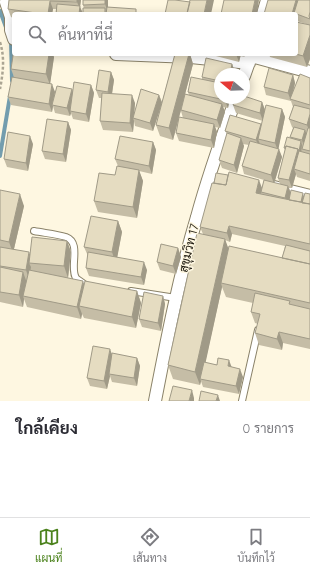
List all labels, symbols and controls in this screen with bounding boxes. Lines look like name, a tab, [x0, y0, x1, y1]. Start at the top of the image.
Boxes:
search box	[12, 12, 298, 56]
icon: search	[26, 23, 48, 45]
text: ค้นหาที่นี่	[58, 25, 113, 44]
north arrow	[214, 68, 250, 104]
street label: สุขุมวิท 17	[175, 222, 204, 274]
text: ใกล้เคียง	[16, 417, 78, 438]
text: 0 รายการ	[243, 420, 294, 436]
tab: แผนที่	[35, 526, 63, 565]
tab: เส้นทาง	[133, 526, 167, 565]
tab: บันทึกไว้	[237, 526, 275, 565]

